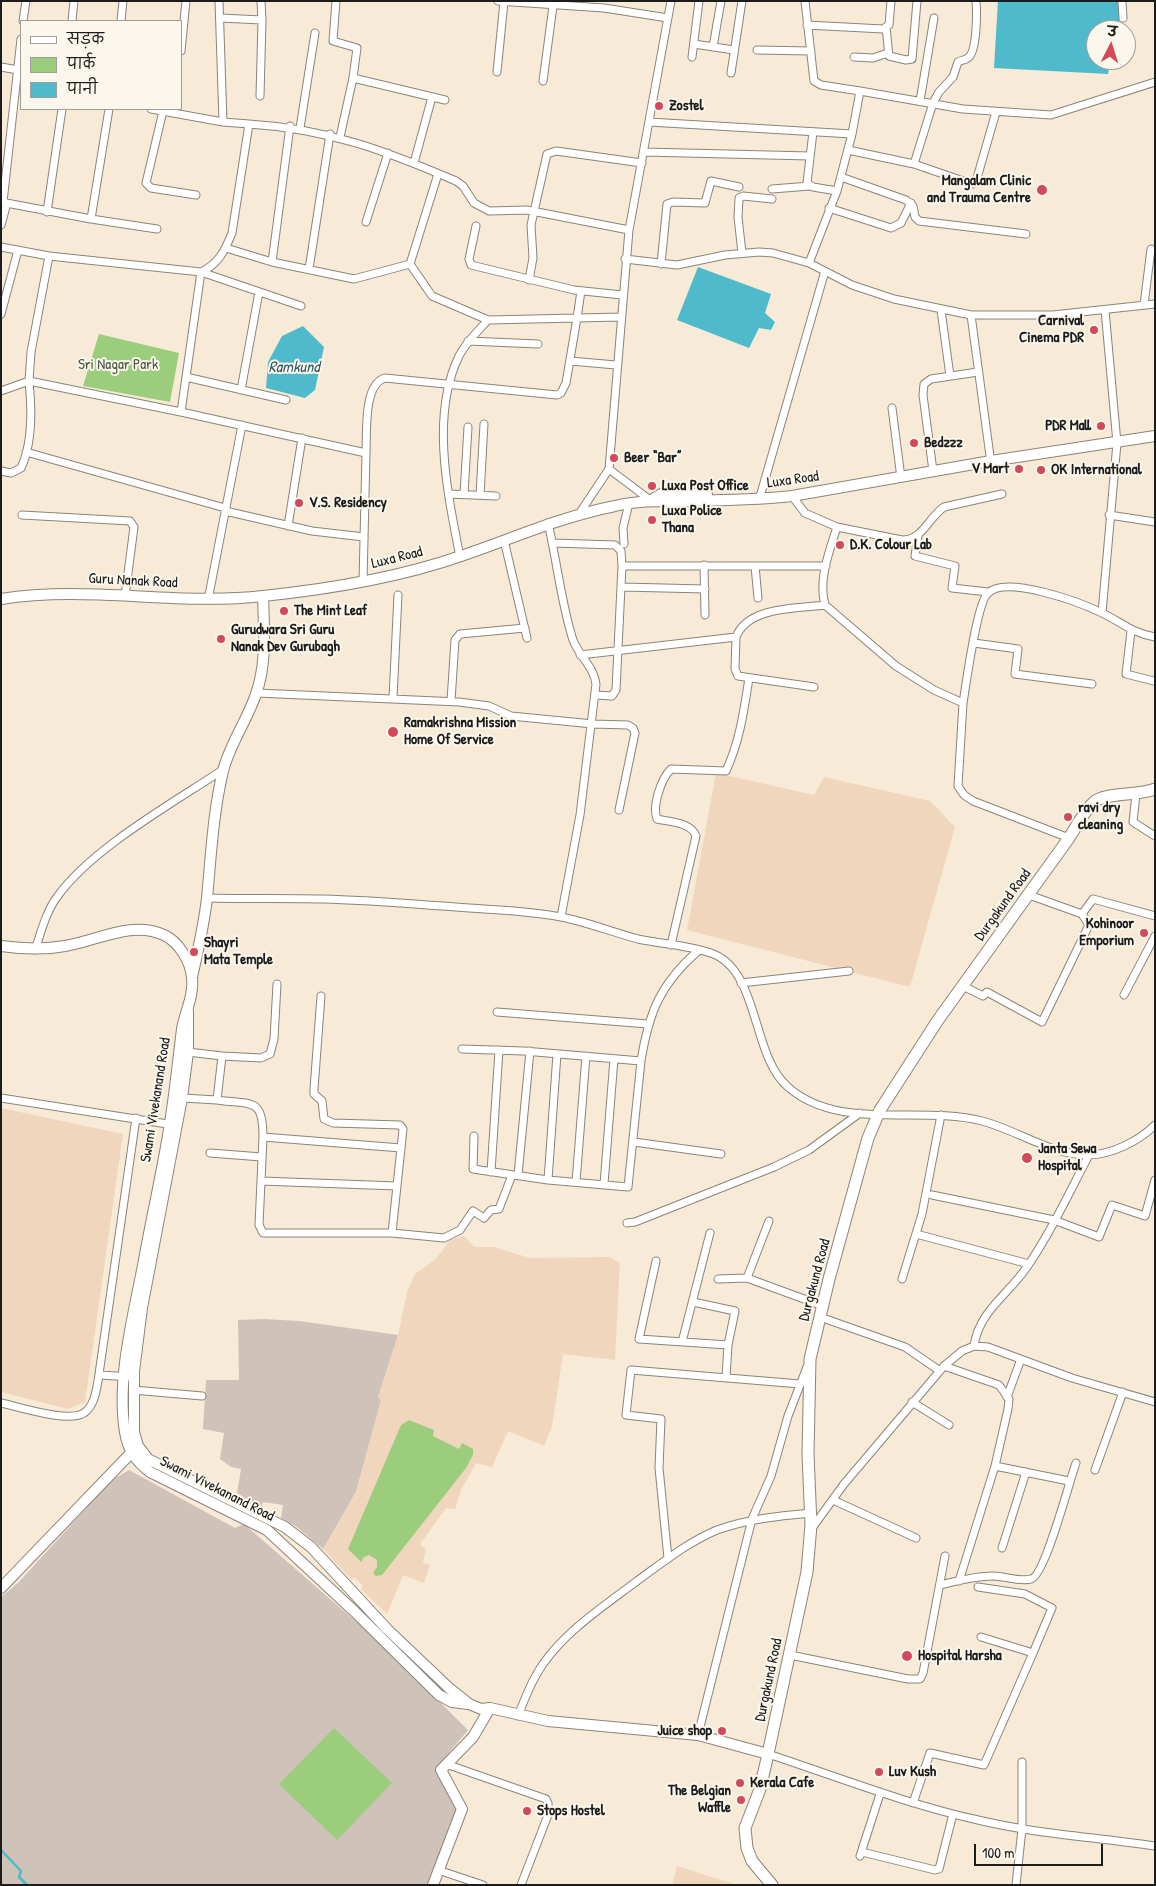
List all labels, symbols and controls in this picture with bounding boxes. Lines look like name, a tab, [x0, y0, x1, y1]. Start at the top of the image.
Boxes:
legend	[20, 20, 182, 110]
north arrow	[1086, 20, 1136, 70]
text: उ	[1107, 21, 1118, 40]
text: सड़क	[67, 28, 104, 49]
text: पार्क	[67, 53, 95, 74]
text: पानी	[67, 78, 98, 99]
place label: Zostel	[669, 97, 704, 115]
marker: Zostel	[653, 100, 665, 112]
place label: Mangalam Clinic and Trauma Centre	[927, 172, 1031, 207]
marker: Mangalam Clinic and Trauma Centre	[1035, 183, 1049, 197]
place label: Carnival Cinema PDR	[1019, 312, 1084, 347]
marker: Carnival Cinema PDR	[1088, 324, 1100, 336]
park label: Sri Nagar Park	[78, 356, 158, 374]
water label: Ramkund	[269, 358, 319, 378]
place label: PDR Mall	[1045, 417, 1091, 435]
marker: PDR Mall	[1095, 420, 1107, 432]
place label: Bedzzz	[924, 434, 963, 452]
marker: Bedzzz	[908, 437, 920, 449]
place label: Beer “Bar”	[624, 449, 681, 467]
marker: Beer “Bar”	[608, 452, 620, 464]
place label: V Mart	[971, 460, 1009, 478]
place label: OK International	[1051, 461, 1142, 479]
marker: V Mart	[1013, 463, 1025, 475]
marker: OK International	[1035, 464, 1047, 476]
street label: Luxa Road	[766, 467, 820, 493]
place label: Luxa Post Office	[662, 477, 749, 495]
marker: Luxa Post Office	[646, 480, 658, 492]
place label: V.S. Residency	[309, 494, 387, 512]
marker: V.S. Residency	[293, 497, 305, 509]
place label: Luxa Police Thana	[662, 502, 722, 537]
marker: Luxa Police Thana	[646, 514, 658, 526]
place label: D.K. Colour Lab	[850, 536, 932, 554]
marker: D.K. Colour Lab	[834, 539, 846, 551]
street label: Luxa Road	[369, 543, 425, 573]
street label: Guru Nanak Road	[88, 570, 178, 592]
place label: The Mint Leaf	[294, 602, 367, 620]
marker: The Mint Leaf	[278, 605, 290, 617]
place label: Gurudwara Sri Guru Nanak Dev Gurubagh	[231, 621, 340, 656]
marker: Gurudwara Sri Guru Nanak Dev Gurubagh	[215, 633, 227, 645]
place label: Ramakrishna Mission Home Of Service	[404, 714, 516, 749]
marker: Ramakrishna Mission Home Of Service	[386, 725, 400, 739]
place label: ravi dry cleaning	[1078, 799, 1123, 834]
marker: ravi dry cleaning	[1062, 811, 1074, 823]
street label: Durgakund Road	[971, 866, 1035, 944]
place label: Kohinoor Emporium	[1079, 915, 1134, 950]
marker: Kohinoor Emporium	[1138, 927, 1150, 939]
place label: Shayri Mata Temple	[204, 934, 273, 969]
marker: Shayri Mata Temple	[188, 946, 200, 958]
street label: Swami Vivekanand Road	[137, 1036, 175, 1164]
place label: Janta Sewa Hospital	[1038, 1140, 1096, 1175]
marker: Janta Sewa Hospital	[1020, 1151, 1034, 1165]
street label: Durgakund Road	[795, 1237, 835, 1323]
street label: Swami Vivekanand Road	[157, 1452, 277, 1526]
street label: Durgakund Road	[751, 1637, 787, 1723]
place label: Hospital Harsha	[918, 1647, 1002, 1665]
marker: Hospital Harsha	[900, 1649, 914, 1663]
place label: Juice shop	[657, 1722, 712, 1740]
marker: Juice shop	[716, 1725, 728, 1737]
place label: Luv Kush	[889, 1763, 936, 1781]
marker: Luv Kush	[873, 1766, 885, 1778]
place label: Kerala Cafe	[750, 1774, 814, 1792]
marker: Kerala Cafe	[734, 1777, 746, 1789]
place label: The Belgian Waffle	[668, 1782, 731, 1817]
marker: The Belgian Waffle	[735, 1794, 747, 1806]
place label: Stops Hostel	[537, 1802, 605, 1820]
marker: Stops Hostel	[521, 1805, 533, 1817]
scale bar	[976, 1834, 1105, 1866]
text: 100 m	[982, 1842, 1015, 1863]

